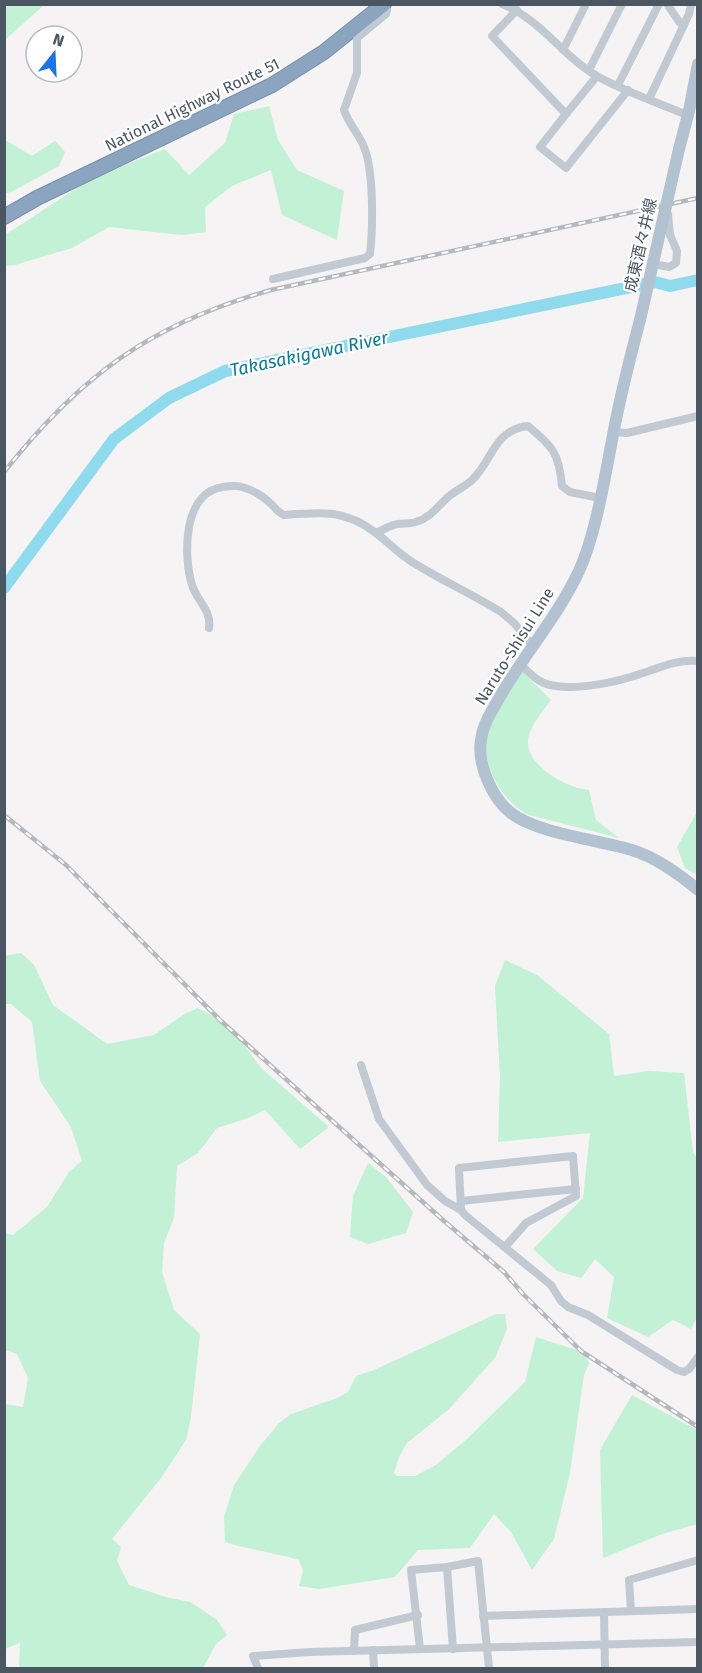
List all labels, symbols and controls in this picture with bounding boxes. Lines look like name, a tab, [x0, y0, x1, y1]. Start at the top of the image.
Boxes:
north arrow	[24, 24, 84, 84]
text: N	[51, 30, 66, 51]
street label: National Highway Route 51	[102, 54, 283, 155]
street label: 成東酒々井線	[620, 196, 661, 294]
water label: Takasakigawa River	[228, 326, 391, 381]
street label: Naruto-Shisui Line	[471, 584, 558, 708]

